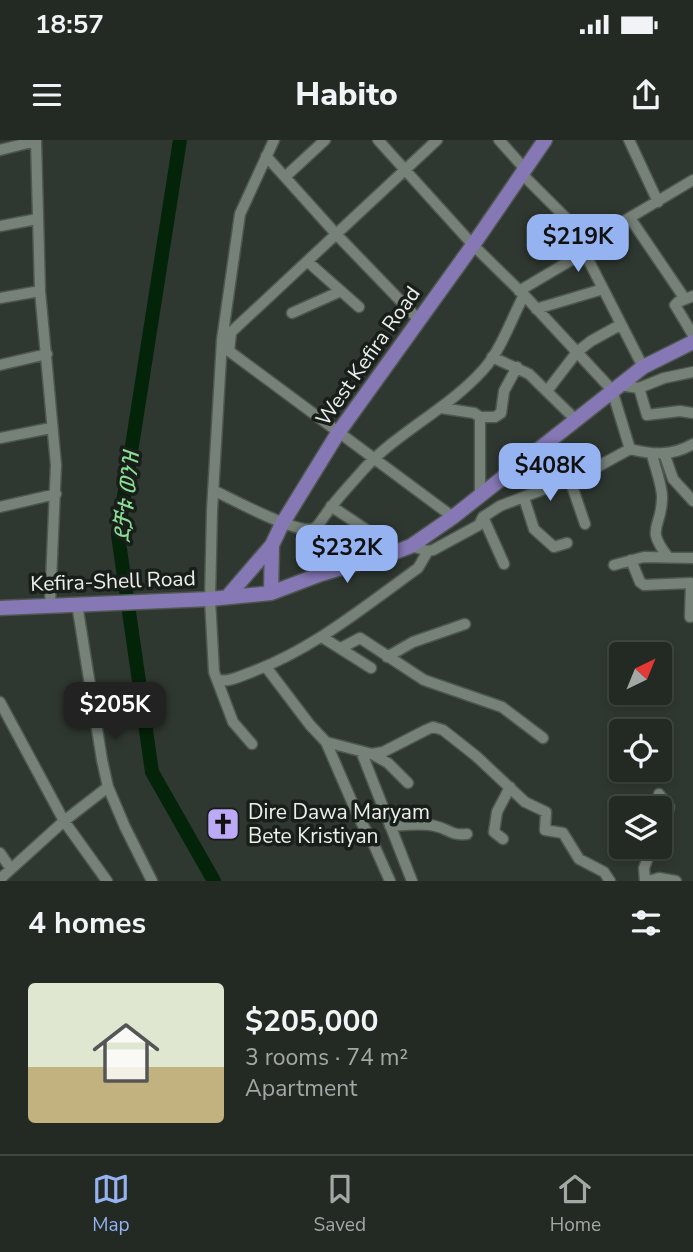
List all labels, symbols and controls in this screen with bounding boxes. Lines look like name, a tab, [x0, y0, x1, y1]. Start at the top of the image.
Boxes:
text: 18:57	[35, 7, 104, 42]
text: Habito	[295, 73, 398, 116]
icon: menu	[28, 76, 66, 114]
icon: share	[627, 76, 665, 114]
pin: $219K	[529, 214, 627, 274]
text: $219K	[543, 221, 613, 252]
street label: West Kefira Road	[309, 281, 427, 431]
pin: $408K	[501, 444, 599, 503]
water label: ደቻቱ ወንዝ	[107, 448, 147, 544]
text: $408K	[515, 450, 585, 481]
pin: $232K	[298, 526, 396, 585]
text: $232K	[312, 532, 382, 563]
street label: Kefira-Shell Road	[30, 564, 196, 598]
north arrow	[609, 642, 672, 705]
map controls	[609, 642, 672, 859]
pin: $205K	[66, 682, 164, 742]
text: $205K	[80, 689, 150, 720]
button: locate	[609, 719, 672, 782]
button: layers	[609, 796, 672, 859]
place label: Dire Dawa Maryam Bete Kristiyan	[248, 798, 430, 850]
church icon: Dire Dawa Maryam Bete Kristiyan	[204, 805, 242, 843]
text: 4 homes	[28, 903, 146, 944]
icon: filters	[627, 904, 665, 942]
text: $205,000	[245, 1001, 378, 1042]
icon: home	[84, 1011, 168, 1095]
text: 3 rooms · 74 m²	[245, 1042, 408, 1073]
text: Apartment	[245, 1073, 357, 1104]
tab: Map	[92, 1170, 130, 1238]
tab: Saved	[314, 1170, 366, 1238]
tab: Home	[550, 1170, 601, 1238]

